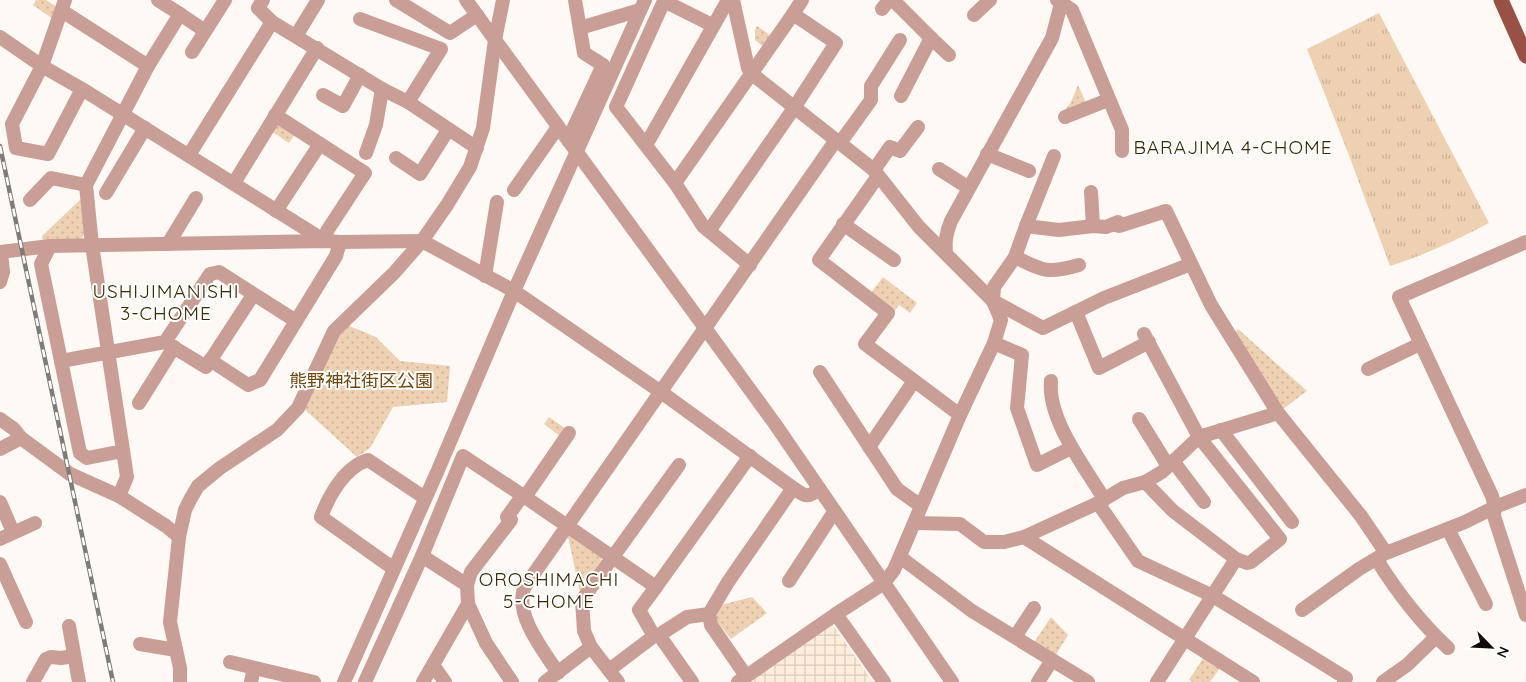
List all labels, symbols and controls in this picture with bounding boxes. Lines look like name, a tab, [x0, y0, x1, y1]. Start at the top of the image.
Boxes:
district label: BARAJIMA 4-CHOME	[1133, 135, 1333, 159]
district label: USHIJIMANISHI 3-CHOME	[93, 279, 239, 325]
park label: 熊野神社街区公園	[289, 369, 433, 392]
district label: OROSHIMACHI 5-CHOME	[479, 567, 619, 613]
north arrow	[1466, 622, 1516, 672]
text: N	[1493, 644, 1513, 661]

